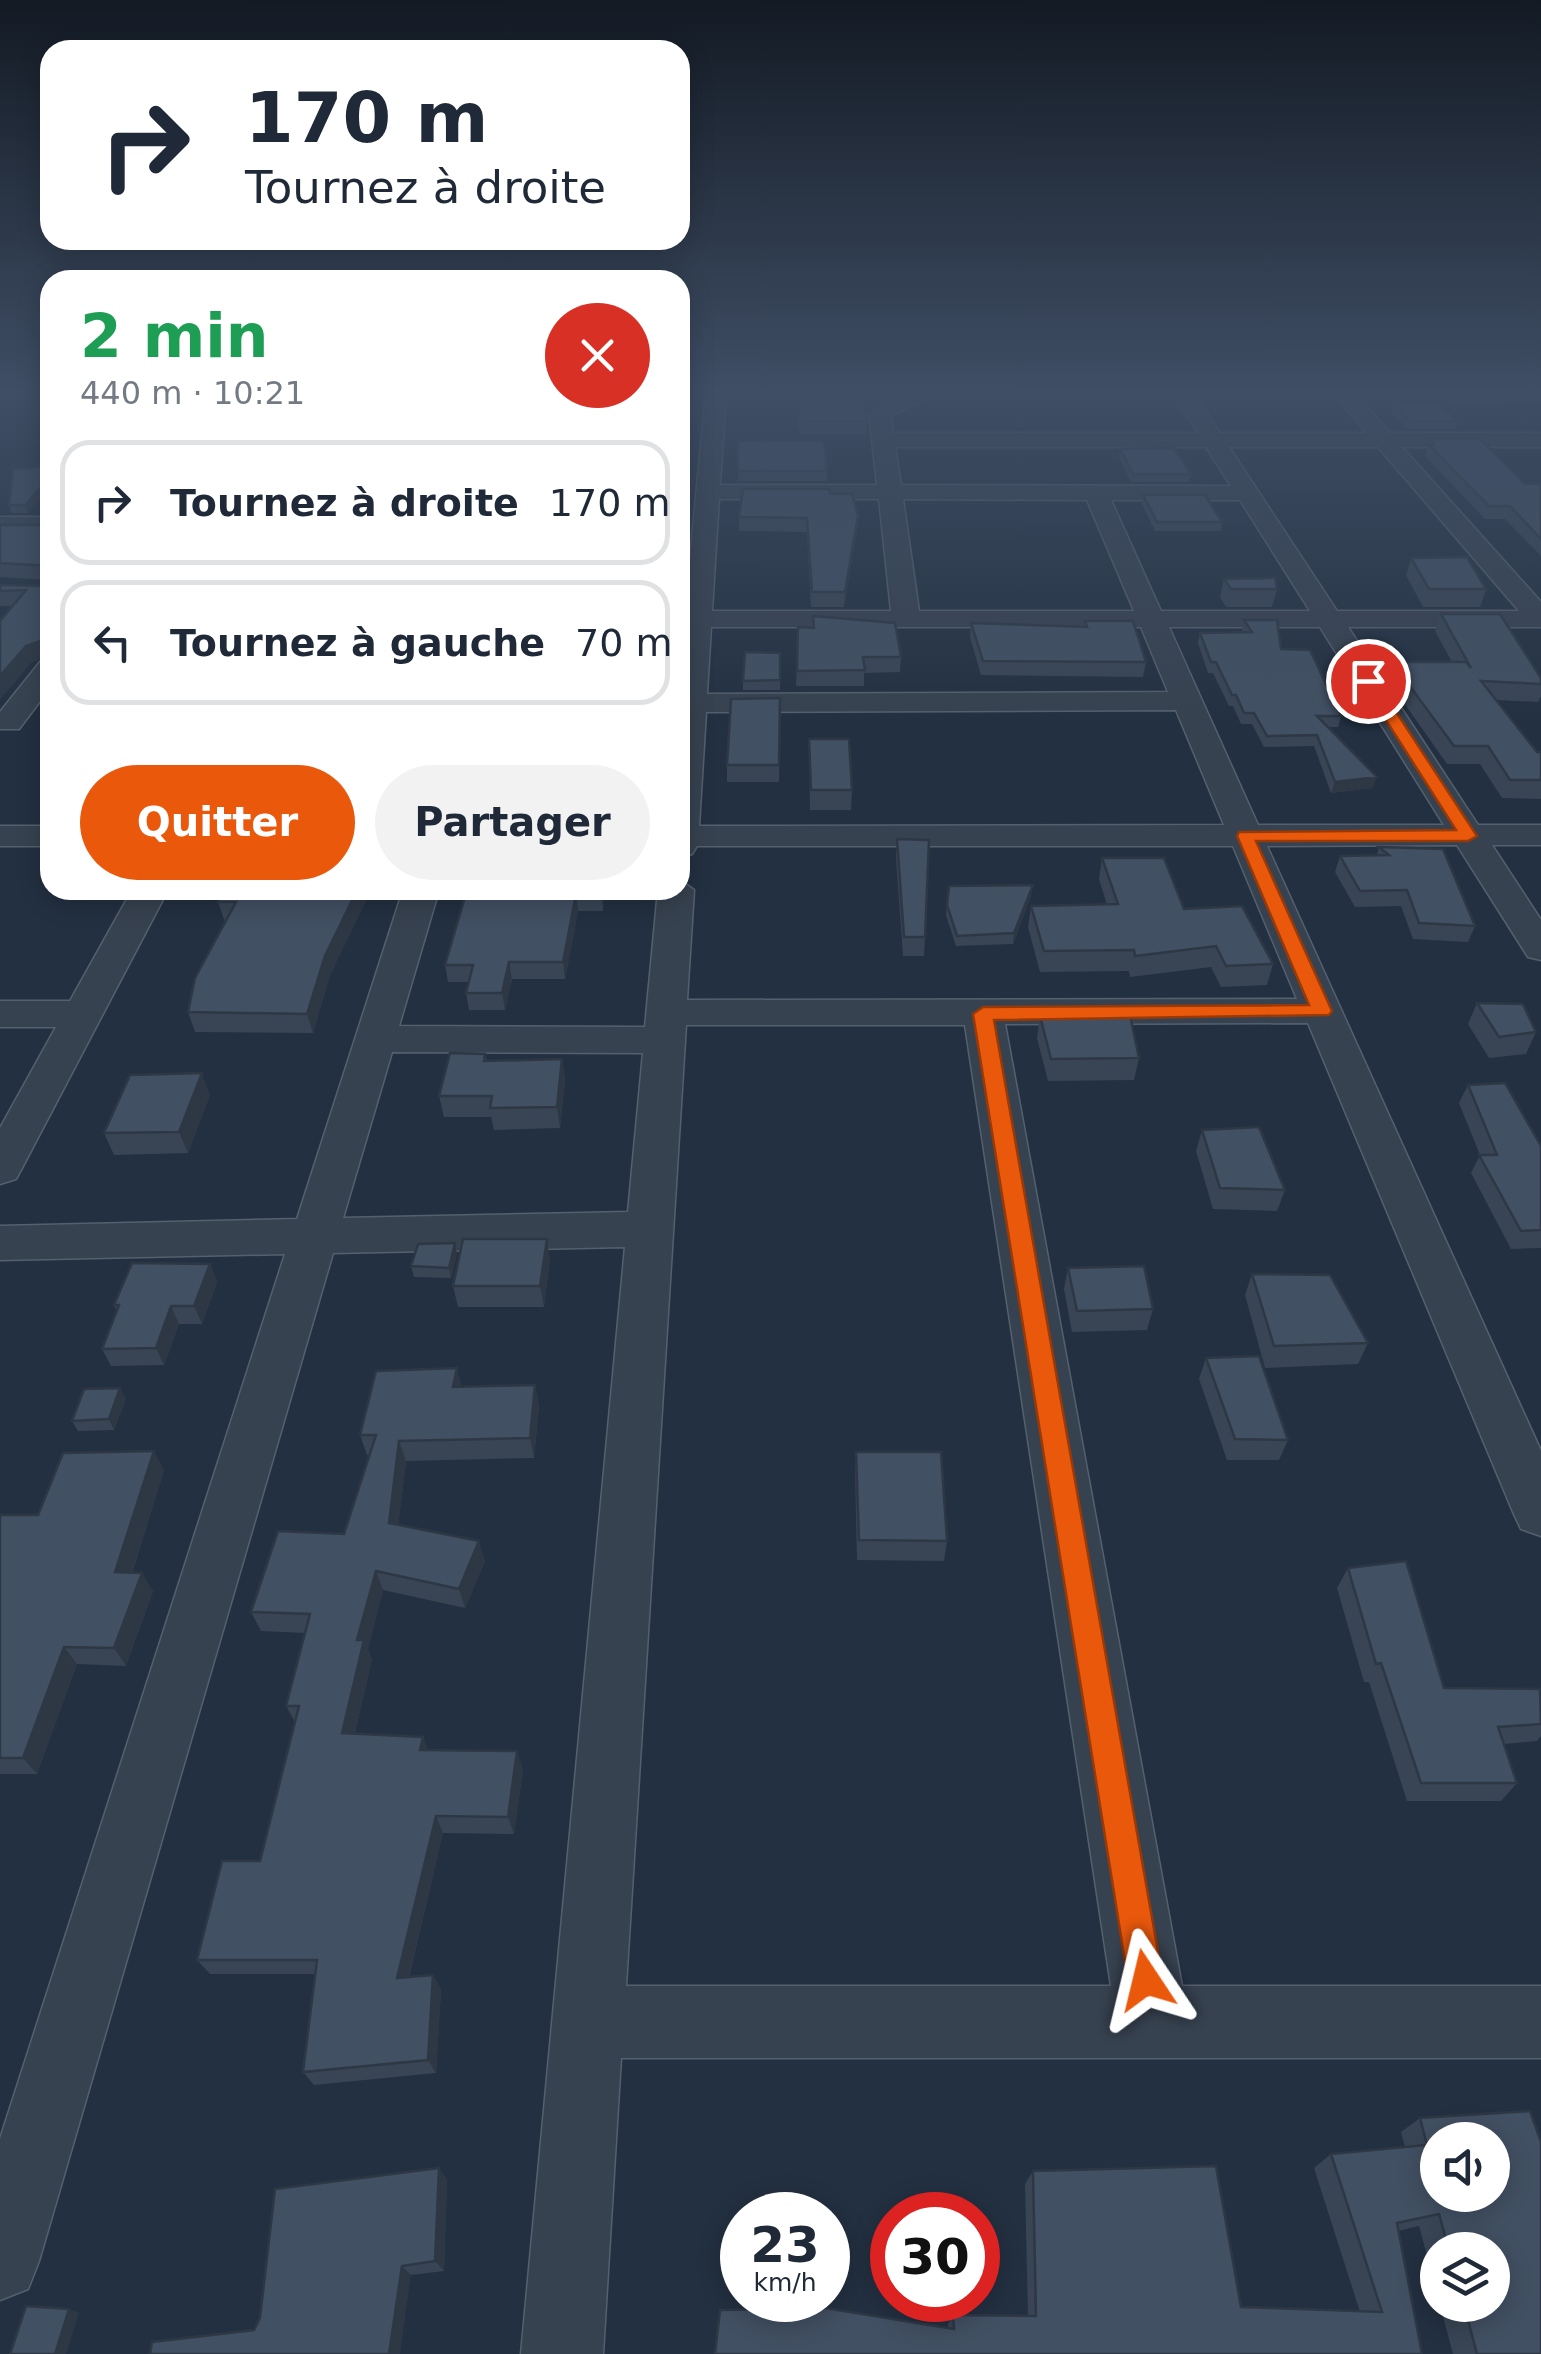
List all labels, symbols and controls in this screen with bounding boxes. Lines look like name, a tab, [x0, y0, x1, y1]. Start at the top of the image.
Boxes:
text: 170 m	[245, 77, 488, 159]
icon: right	[80, 80, 210, 210]
text: Tournez à droite	[245, 161, 606, 214]
text: 2 min	[80, 301, 268, 371]
button: close	[545, 303, 650, 408]
text: 440 m · 10:21	[80, 374, 305, 412]
icon: right	[85, 475, 140, 530]
text: Tournez à droite	[170, 481, 519, 525]
text: 170 m	[549, 481, 670, 525]
icon: left	[85, 615, 140, 670]
text: Tournez à gauche	[170, 621, 545, 665]
text: 70 m	[575, 621, 673, 665]
pin	[1326, 639, 1411, 724]
icon: arrive	[1341, 654, 1396, 709]
button: Quitter	[80, 765, 355, 880]
button: Partager	[375, 765, 650, 880]
position arrow	[1094, 1928, 1198, 2032]
map controls	[1420, 2122, 1510, 2322]
button: sound	[1420, 2122, 1510, 2212]
speed limit sign: 30	[870, 2192, 1000, 2322]
text: 23	[750, 2216, 820, 2274]
button: layers	[1420, 2232, 1510, 2322]
text: km/h	[753, 2268, 817, 2297]

